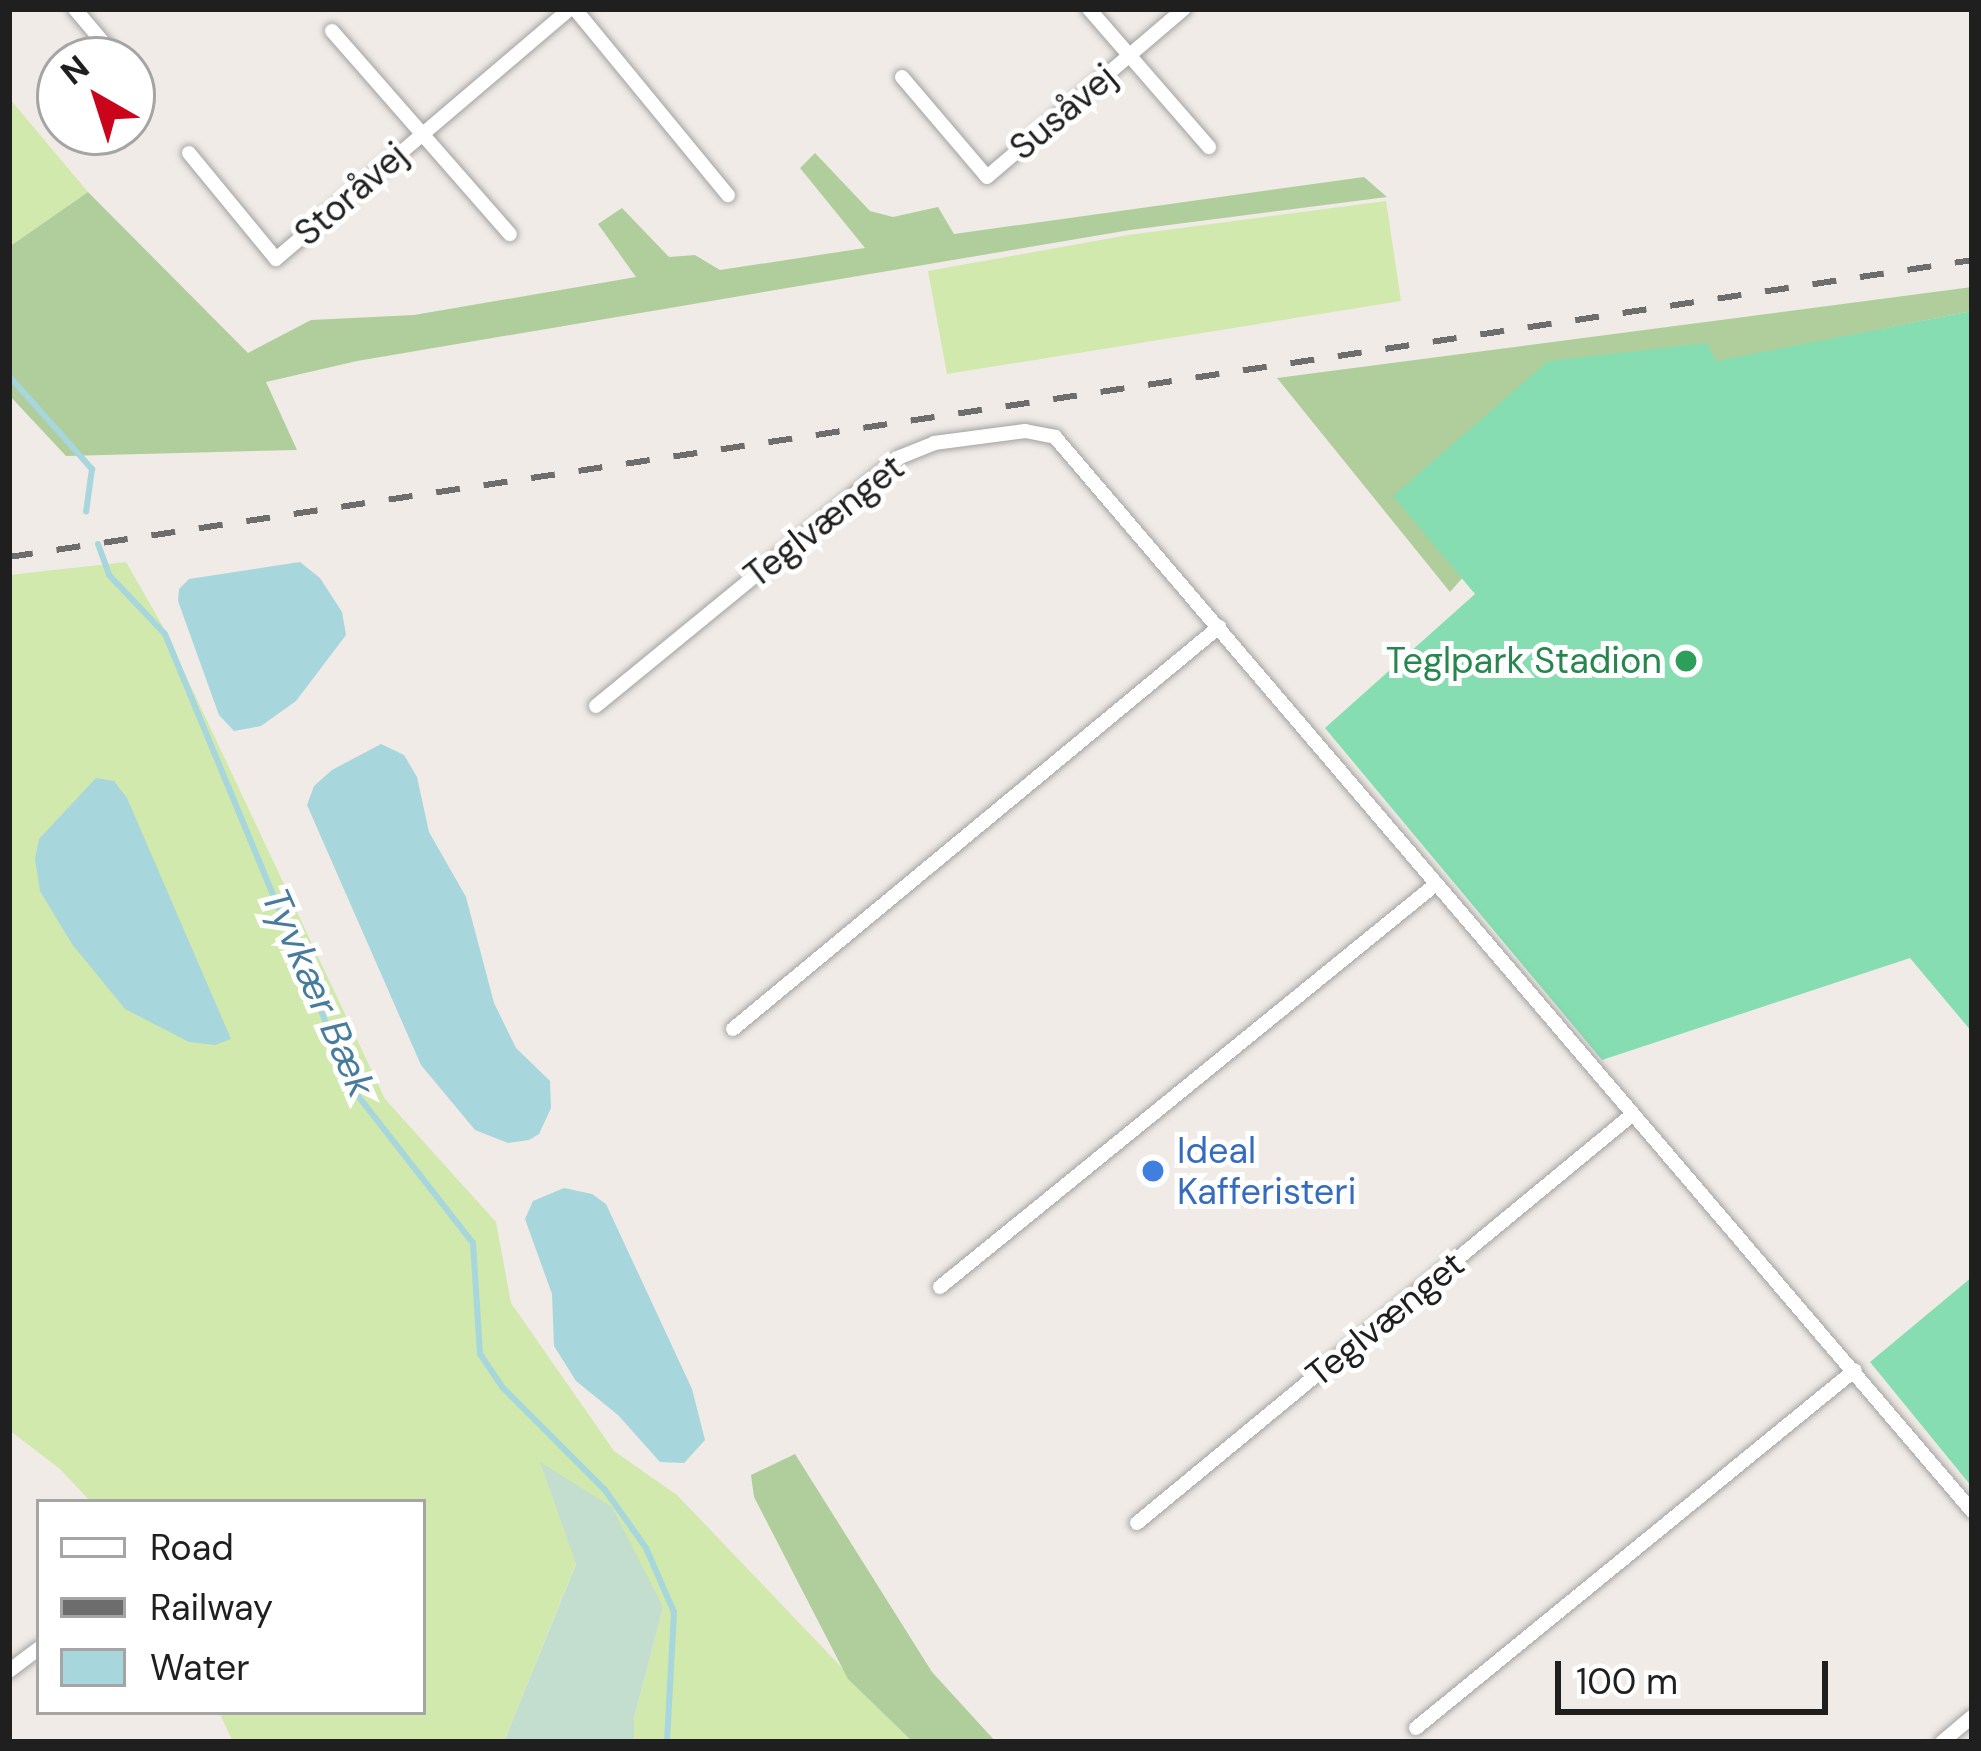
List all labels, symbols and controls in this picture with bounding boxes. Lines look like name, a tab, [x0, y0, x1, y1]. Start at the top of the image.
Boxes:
north arrow	[36, 36, 156, 156]
text: N	[52, 46, 98, 94]
street label: Susåvej	[1001, 55, 1125, 169]
street label: Storåvej	[286, 133, 416, 255]
street label: Teglvænget	[736, 445, 912, 597]
place label: Teglpark Stadion	[1386, 639, 1662, 683]
marker: Teglpark Stadion	[1673, 648, 1699, 674]
water label: Tyvkær Bæk	[251, 881, 385, 1105]
place label: Ideal Kafferisteri	[1177, 1128, 1356, 1213]
marker: Ideal Kafferisteri	[1140, 1158, 1166, 1184]
street label: Teglvænget	[1297, 1242, 1473, 1396]
legend	[36, 1499, 426, 1715]
text: Road	[150, 1524, 234, 1571]
text: Railway	[150, 1584, 273, 1631]
scale bar	[1561, 1637, 1834, 1711]
text: Water	[150, 1644, 250, 1691]
text: 100 m	[1576, 1658, 1678, 1705]

